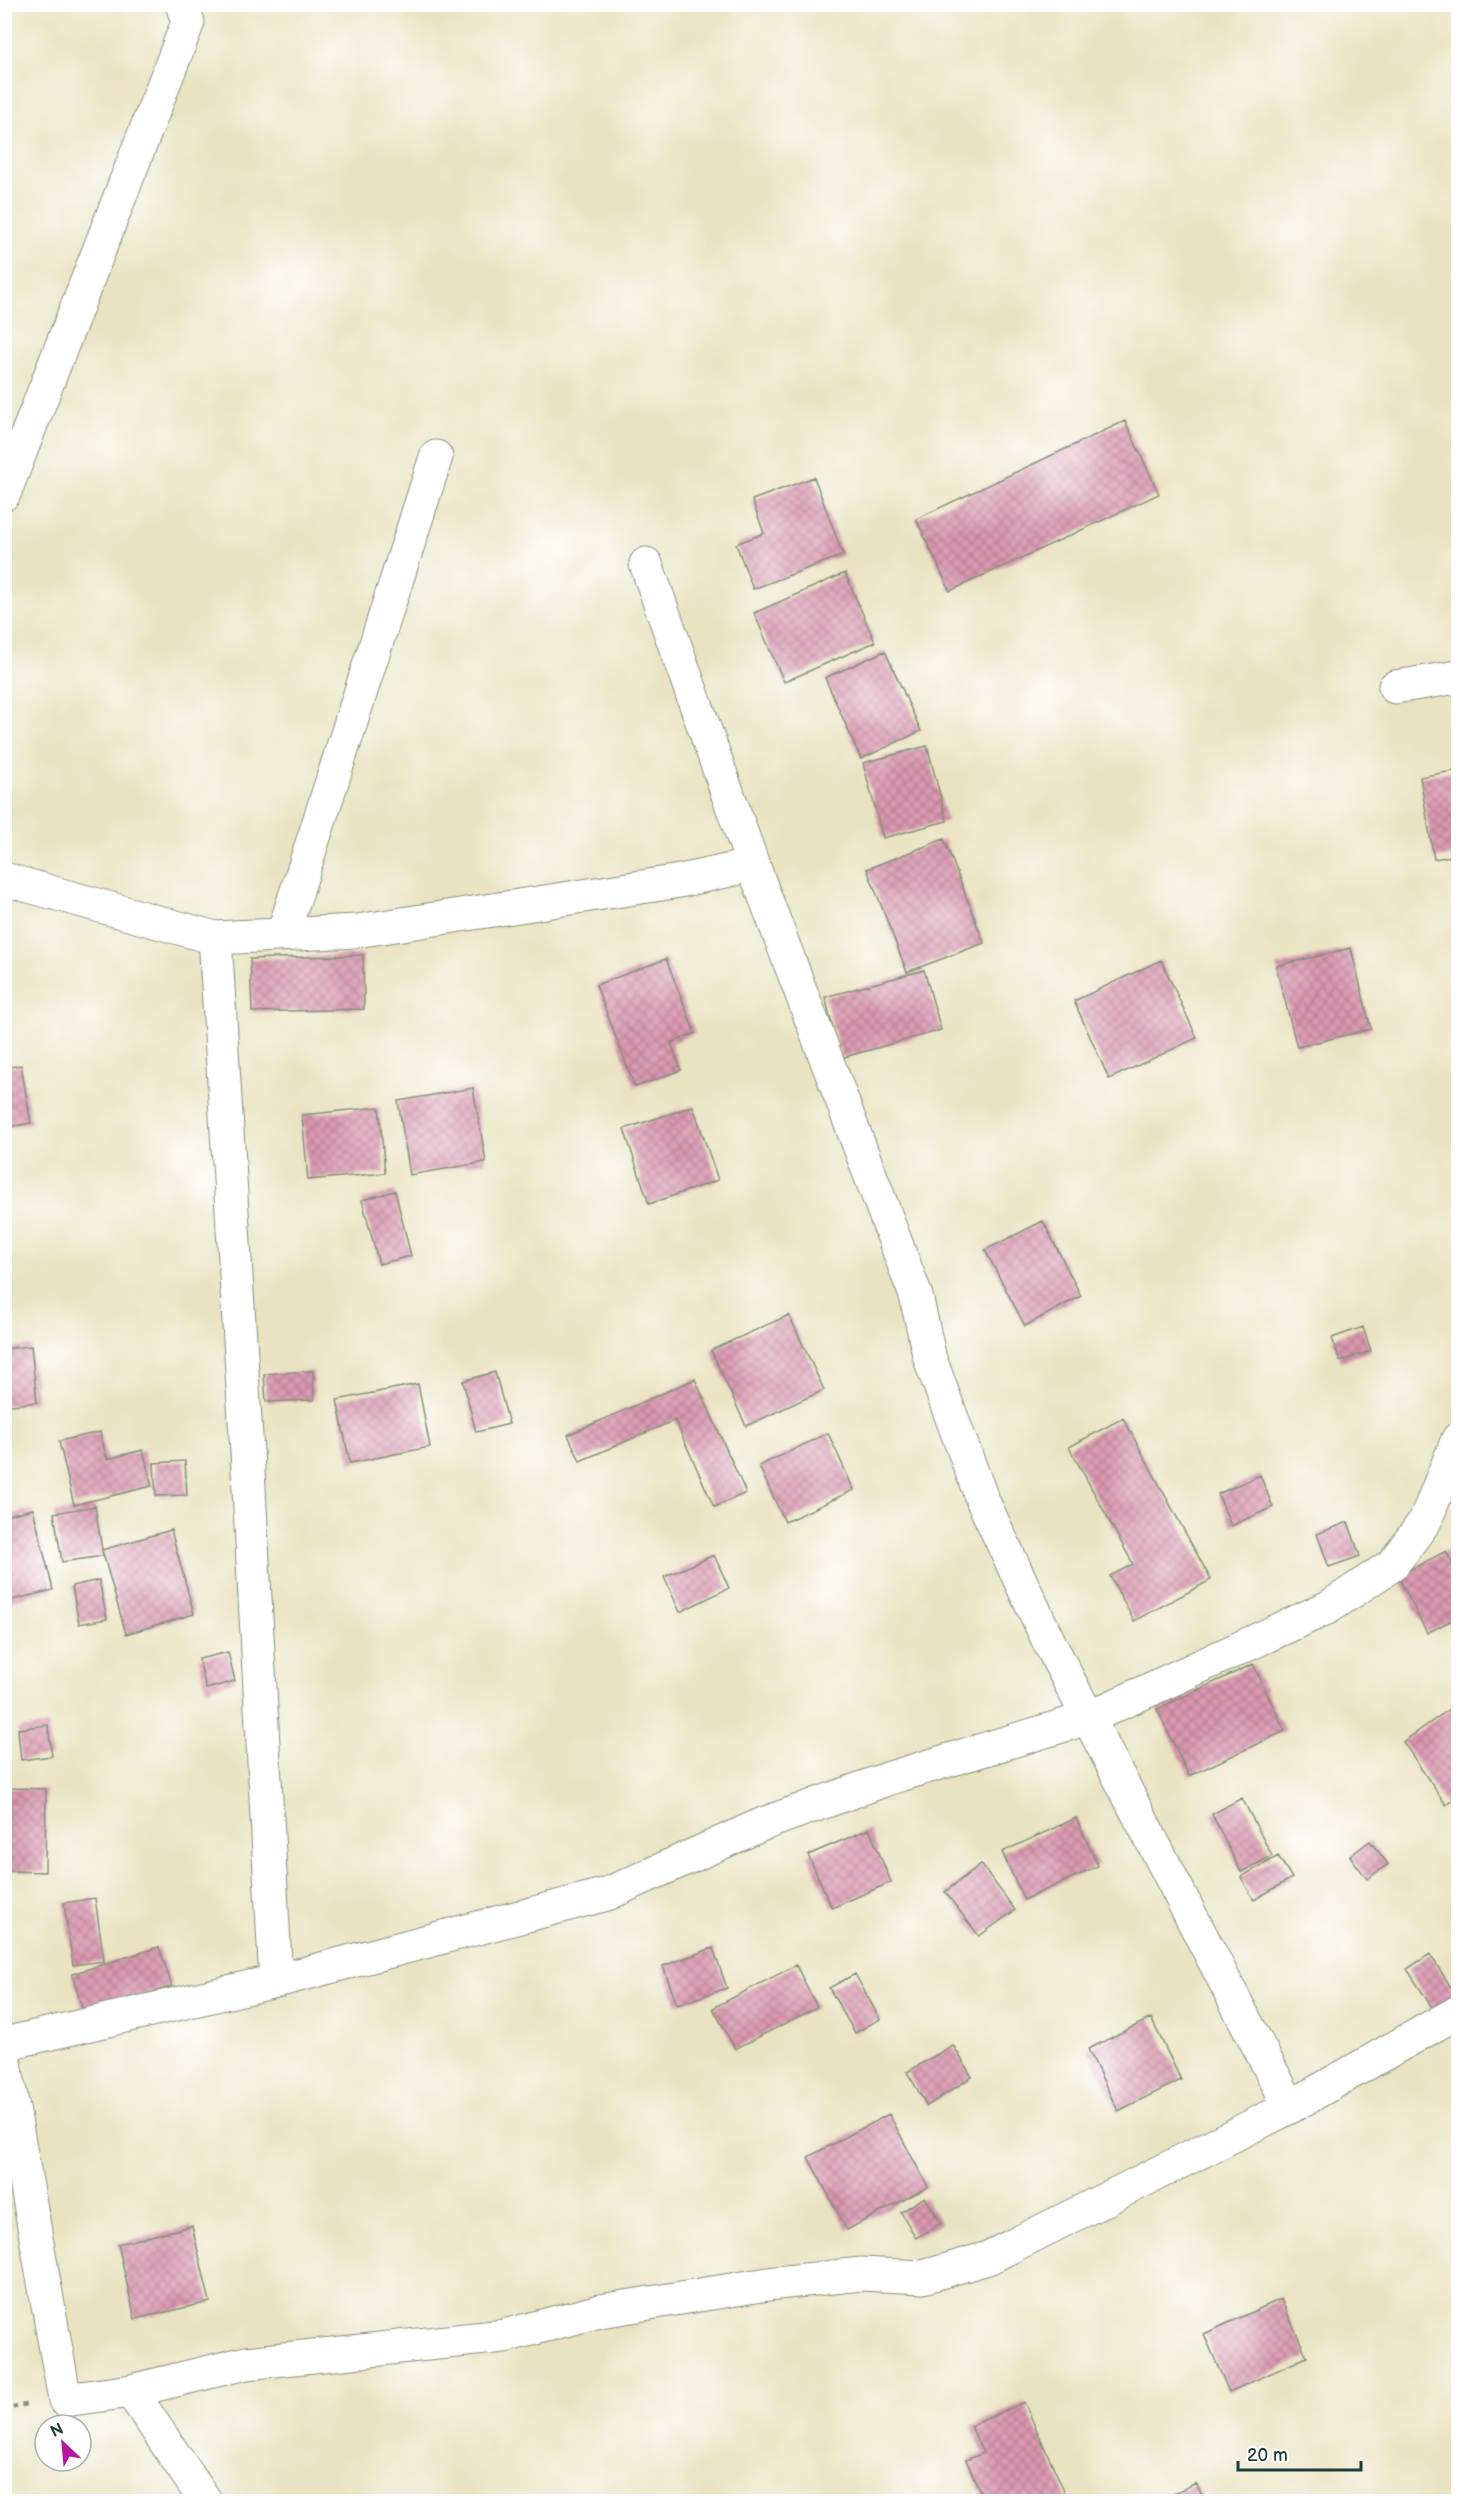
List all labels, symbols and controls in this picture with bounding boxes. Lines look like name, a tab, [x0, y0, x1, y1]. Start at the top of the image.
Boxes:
north arrow	[33, 2413, 93, 2473]
text: N	[48, 2420, 67, 2442]
scale bar	[1238, 2434, 1361, 2472]
text: 20 m	[1247, 2445, 1288, 2466]

